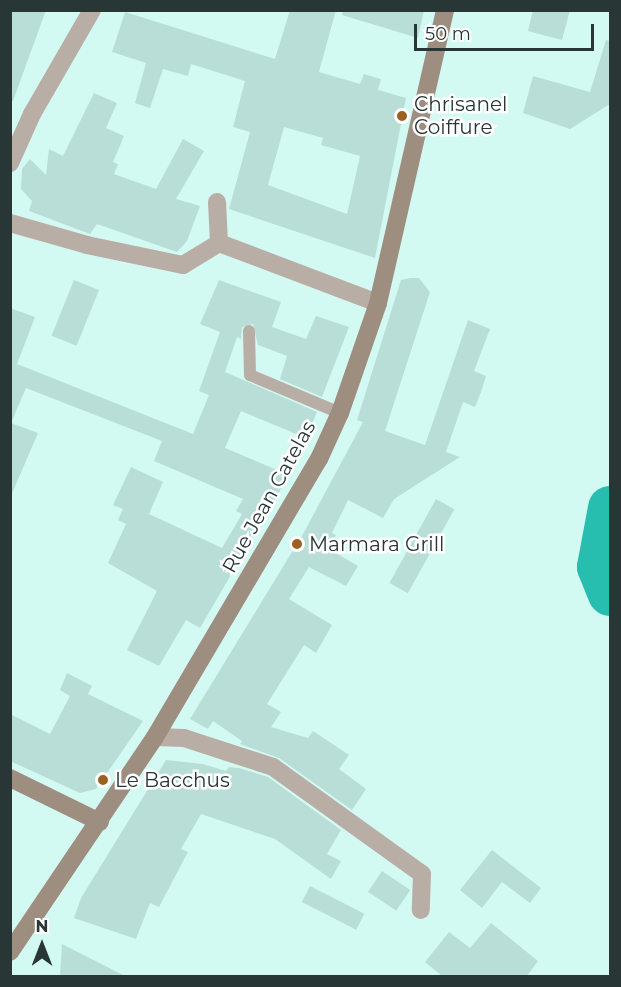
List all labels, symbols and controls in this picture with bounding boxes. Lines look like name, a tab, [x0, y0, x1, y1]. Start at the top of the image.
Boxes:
scale bar	[417, 12, 597, 50]
text: 50 m	[425, 23, 471, 45]
place label: Chrisanel Coiffure	[414, 92, 507, 139]
marker: Chrisanel Coiffure	[395, 109, 409, 123]
street label: Rue Jean Catelas	[217, 417, 321, 577]
place label: Marmara Grill	[309, 532, 444, 556]
marker: Marmara Grill	[290, 537, 304, 551]
place label: Le Bacchus	[115, 768, 230, 792]
marker: Le Bacchus	[96, 773, 110, 787]
north arrow	[12, 915, 72, 975]
text: N	[36, 917, 48, 936]

